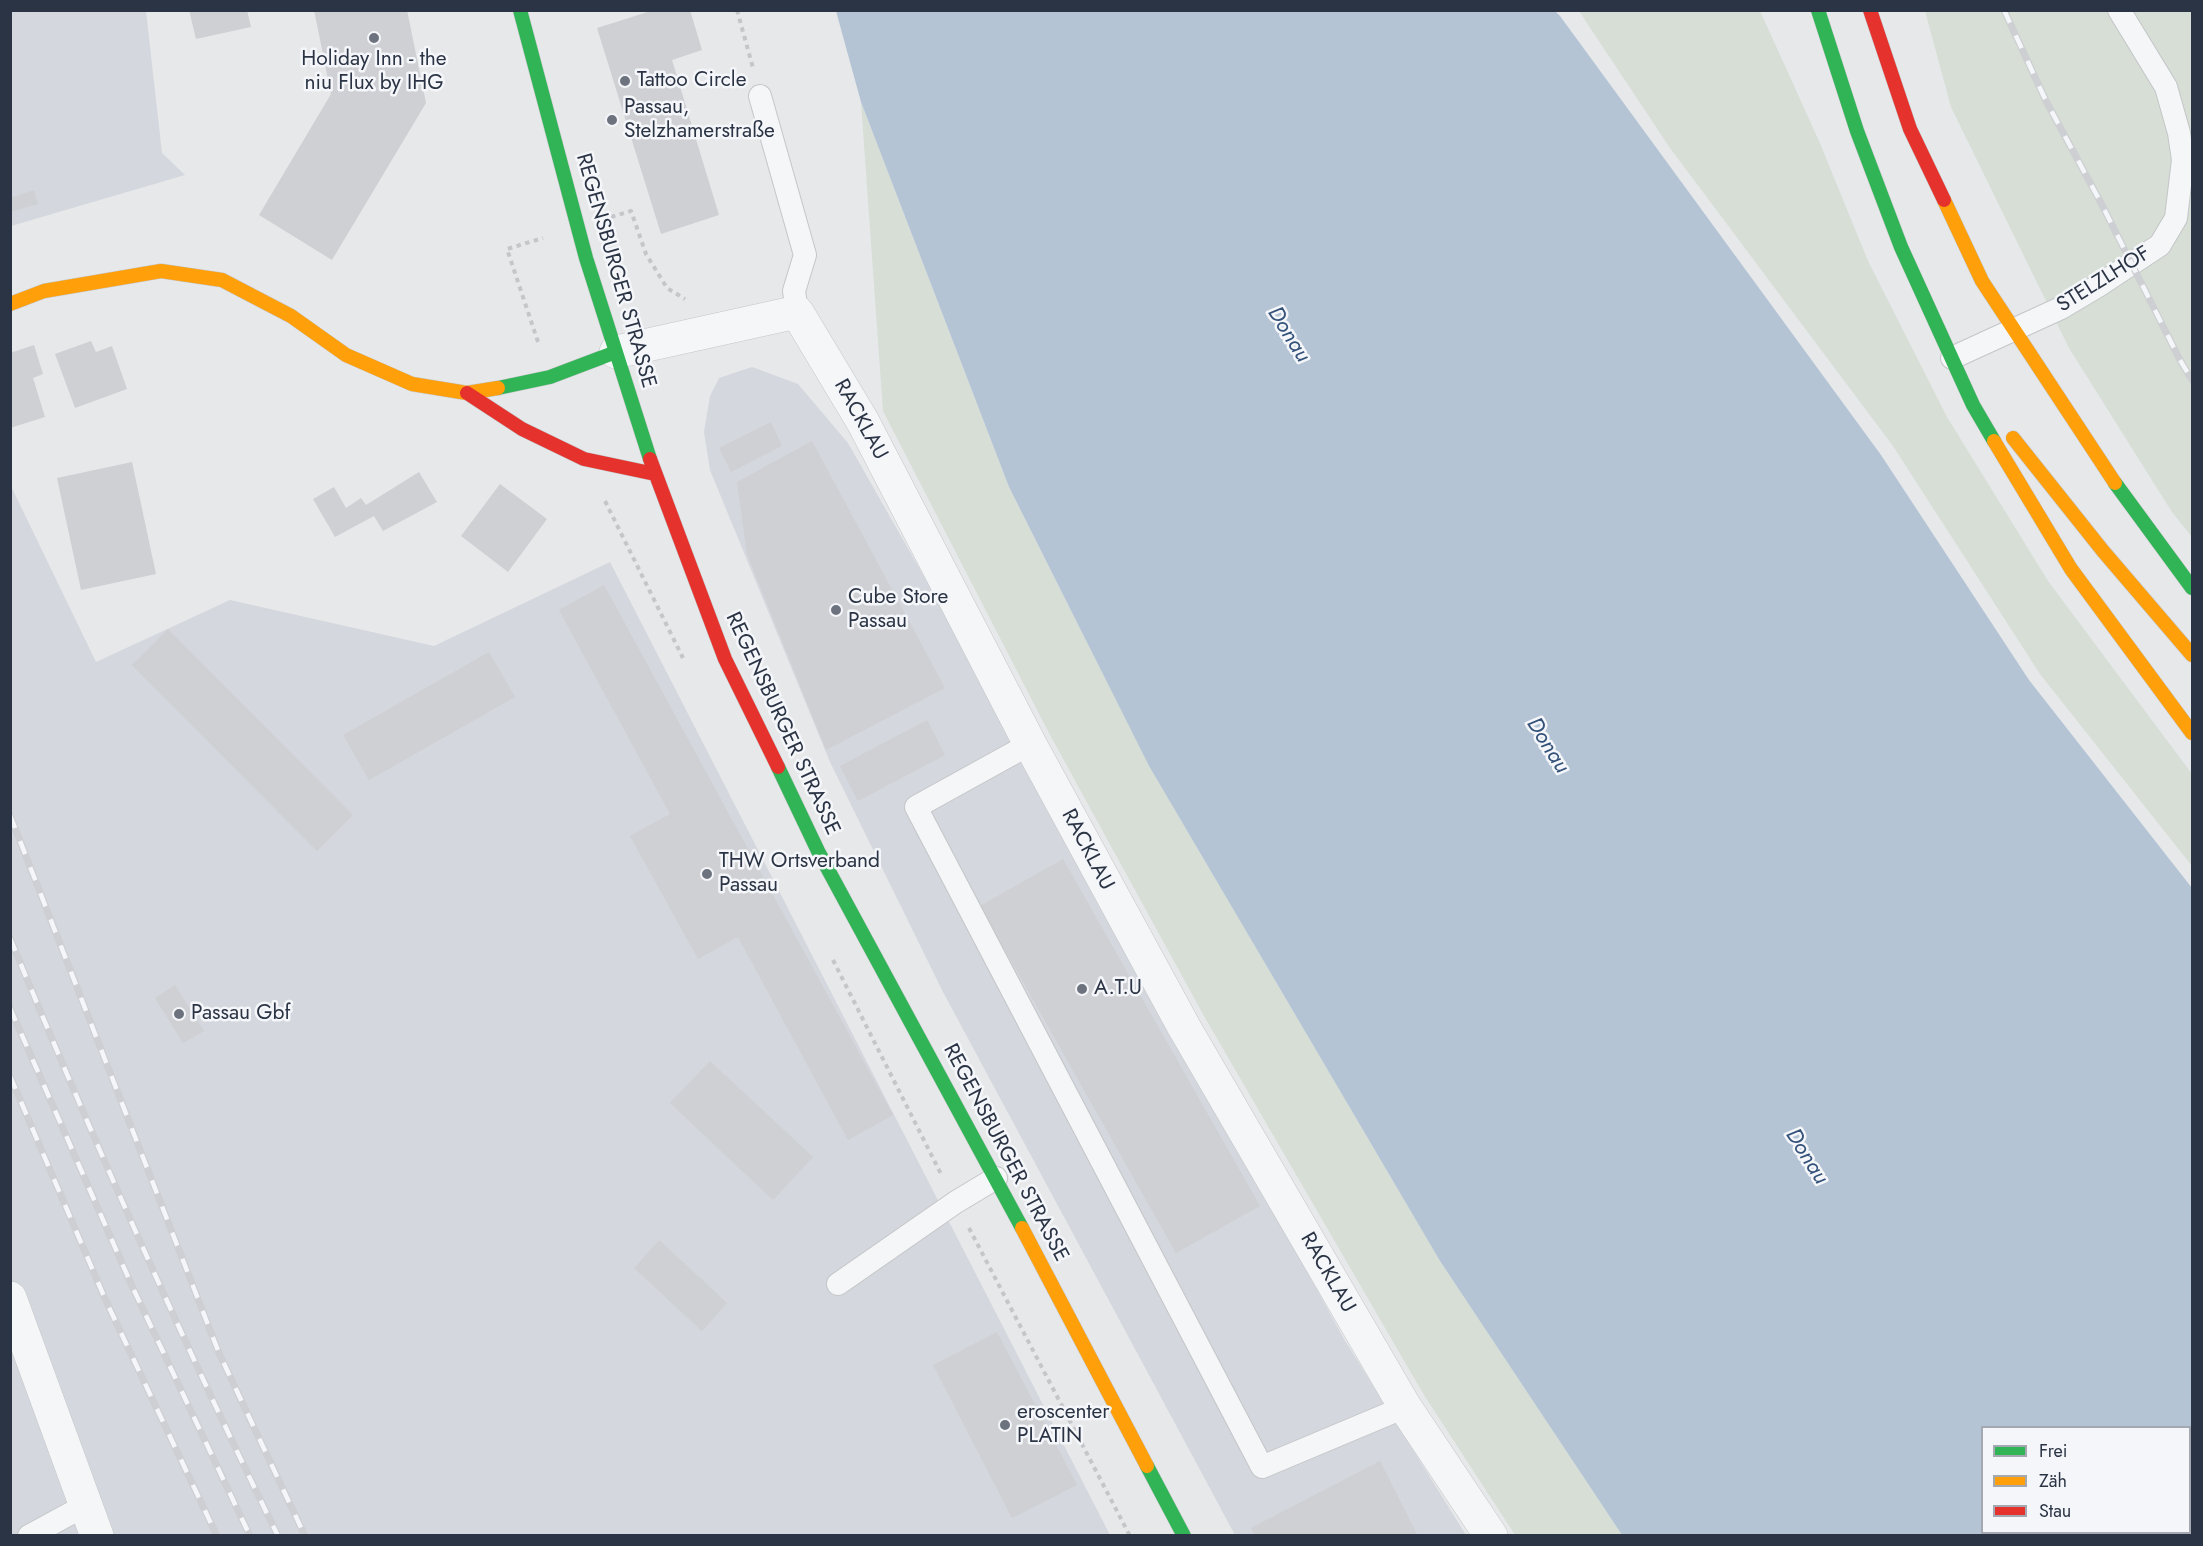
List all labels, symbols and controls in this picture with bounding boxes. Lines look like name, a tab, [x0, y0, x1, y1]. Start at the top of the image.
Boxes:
marker: Holiday Inn - the niu Flux by IHG	[367, 31, 381, 45]
place label: Holiday Inn - the niu Flux by IHG	[301, 47, 447, 97]
place label: Tattoo Circle	[637, 68, 746, 94]
marker: Tattoo Circle	[618, 74, 632, 88]
place label: Passau, Stelzhamerstraße	[624, 95, 775, 145]
marker: Passau, Stelzhamerstraße	[605, 113, 619, 127]
street label: REGENSBURGER STRASSE	[569, 151, 661, 391]
street label: STELZLHOF	[2053, 241, 2155, 319]
water label: Donau	[1261, 302, 1315, 368]
street label: RACKLAU	[828, 375, 892, 465]
place label: Cube Store Passau	[848, 585, 948, 635]
marker: Cube Store Passau	[829, 603, 843, 617]
street label: REGENSBURGER STRASSE	[719, 609, 845, 839]
water label: Donau	[1520, 713, 1574, 779]
street label: RACKLAU	[1055, 805, 1119, 895]
place label: THW Ortsverband Passau	[719, 849, 880, 899]
marker: THW Ortsverband Passau	[700, 867, 714, 881]
place label: A.T.U	[1094, 976, 1142, 1002]
marker: A.T.U	[1075, 982, 1089, 996]
place label: Passau Gbf	[191, 1001, 291, 1027]
marker: Passau Gbf	[172, 1007, 186, 1021]
street label: REGENSBURGER STRASSE	[937, 1040, 1073, 1266]
water label: Donau	[1779, 1124, 1833, 1190]
street label: RACKLAU	[1294, 1228, 1360, 1318]
place label: eroscenter PLATIN	[1017, 1400, 1110, 1450]
marker: eroscenter PLATIN	[998, 1418, 1012, 1432]
legend	[1981, 1426, 2191, 1534]
text: Frei	[2039, 1438, 2068, 1464]
text: Zäh	[2039, 1468, 2067, 1494]
text: Stau	[2039, 1498, 2071, 1524]

